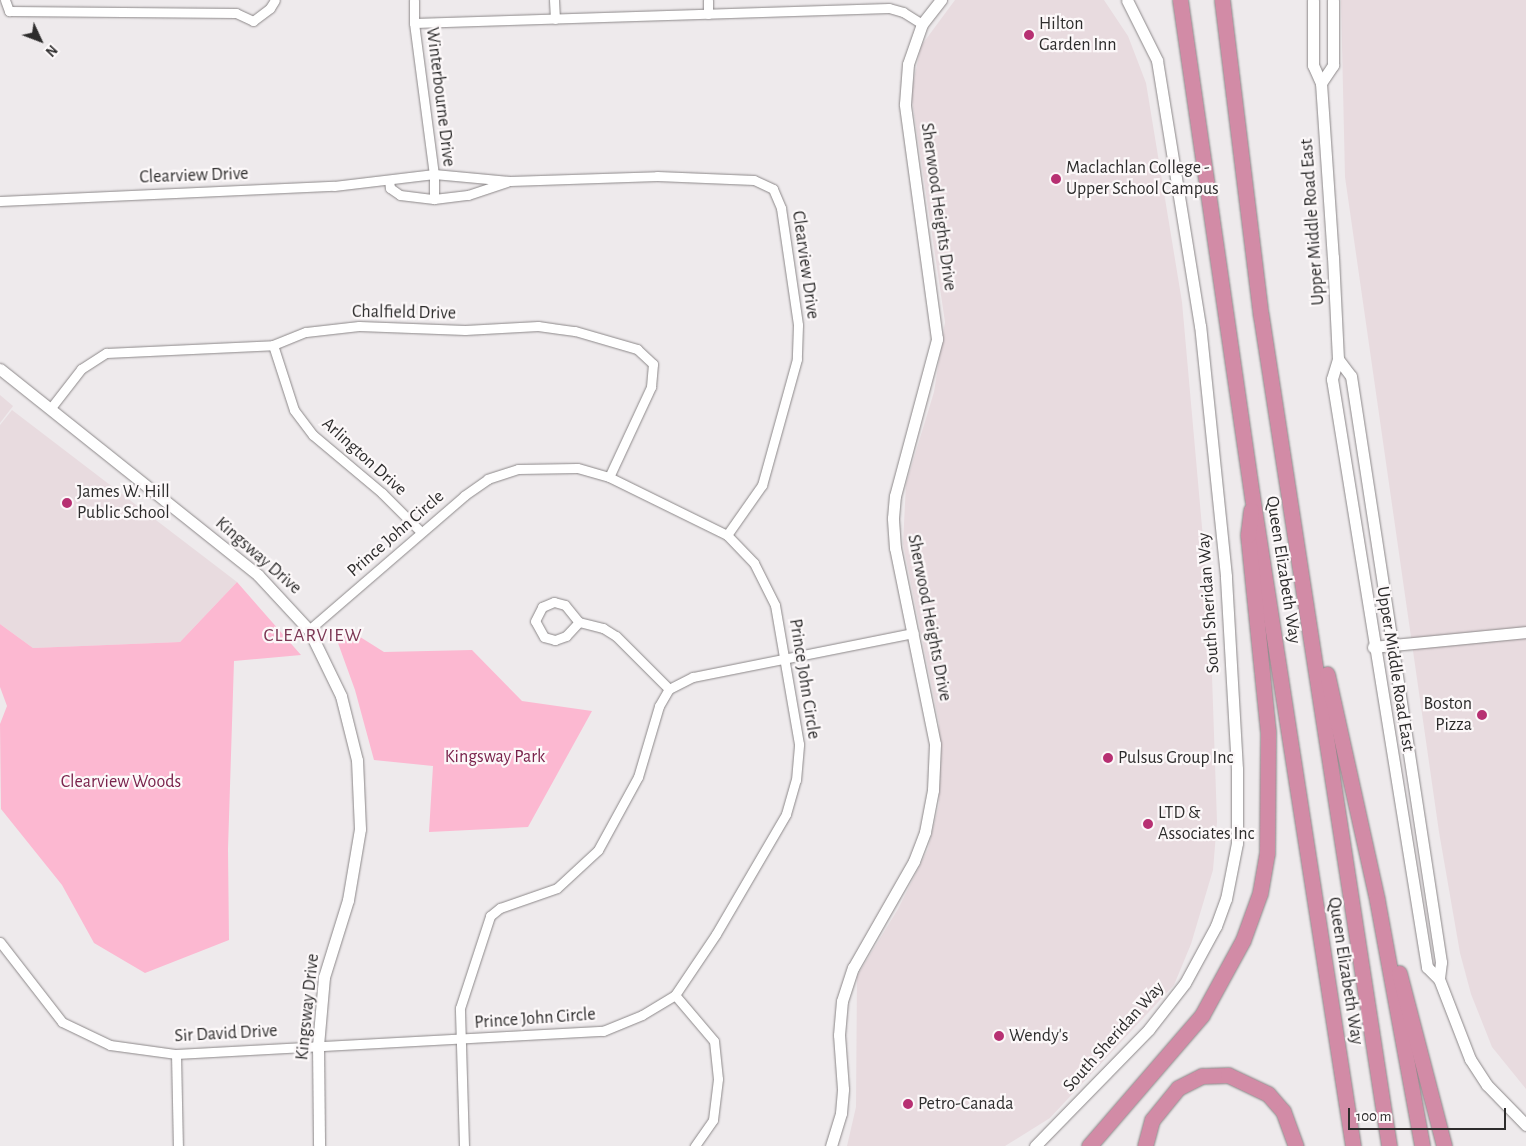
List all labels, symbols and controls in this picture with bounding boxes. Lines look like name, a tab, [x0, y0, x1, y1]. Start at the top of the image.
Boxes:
place label: Hilton Garden Inn	[1039, 14, 1116, 56]
north arrow	[15, 15, 65, 65]
street label: Winterbourne Drive	[421, 26, 459, 168]
marker: Hilton Garden Inn	[1023, 29, 1035, 41]
text: N	[43, 42, 59, 59]
street label: Sherwood Heights Drive	[916, 122, 960, 292]
street label: Upper Middle Road East	[1296, 138, 1330, 306]
place label: Maclachlan College - Upper School Campus	[1066, 158, 1219, 200]
street label: Clearview Drive	[139, 163, 249, 189]
marker: Maclachlan College - Upper School Campus	[1050, 173, 1062, 185]
street label: Clearview Drive	[787, 209, 823, 321]
street label: Chalfield Drive	[352, 301, 456, 325]
street label: Arlington Drive	[317, 413, 411, 501]
place label: James W. Hill Public School	[77, 482, 170, 524]
street label: Prince John Circle	[343, 486, 449, 582]
street label: Queen Elizabeth Way	[1261, 495, 1305, 645]
marker: James W. Hill Public School	[61, 497, 73, 509]
street label: Kingsway Drive	[211, 513, 305, 599]
street label: South Sheridan Way	[1193, 532, 1225, 674]
street label: Sherwood Heights Drive	[902, 533, 956, 703]
street label: Upper Middle Road East	[1371, 585, 1419, 753]
street label: Prince John Circle	[784, 617, 824, 741]
district label: CLEARVIEW	[262, 625, 364, 647]
place label: Boston Pizza	[1424, 694, 1472, 736]
marker: Boston Pizza	[1476, 709, 1488, 721]
park label: Kingsway Park	[445, 746, 545, 768]
place label: Pulsus Group Inc	[1118, 747, 1233, 769]
marker: Pulsus Group Inc	[1102, 752, 1114, 764]
park label: Clearview Woods	[61, 771, 181, 793]
place label: LTD & Associates Inc	[1158, 803, 1254, 846]
marker: LTD & Associates Inc	[1142, 818, 1154, 830]
street label: Queen Elizabeth Way	[1323, 896, 1367, 1046]
street label: Kingsway Drive	[292, 953, 324, 1061]
street label: South Sheridan Way	[1059, 977, 1169, 1097]
street label: Prince John Circle	[474, 1004, 596, 1034]
street label: Sir David Drive	[174, 1021, 278, 1047]
place label: Wendy's	[1009, 1025, 1069, 1047]
marker: Wendy's	[993, 1030, 1005, 1042]
place label: Petro-Canada	[918, 1093, 1014, 1115]
marker: Petro-Canada	[902, 1098, 914, 1110]
scale bar	[1351, 1098, 1508, 1130]
text: 100 m	[1356, 1109, 1391, 1124]

